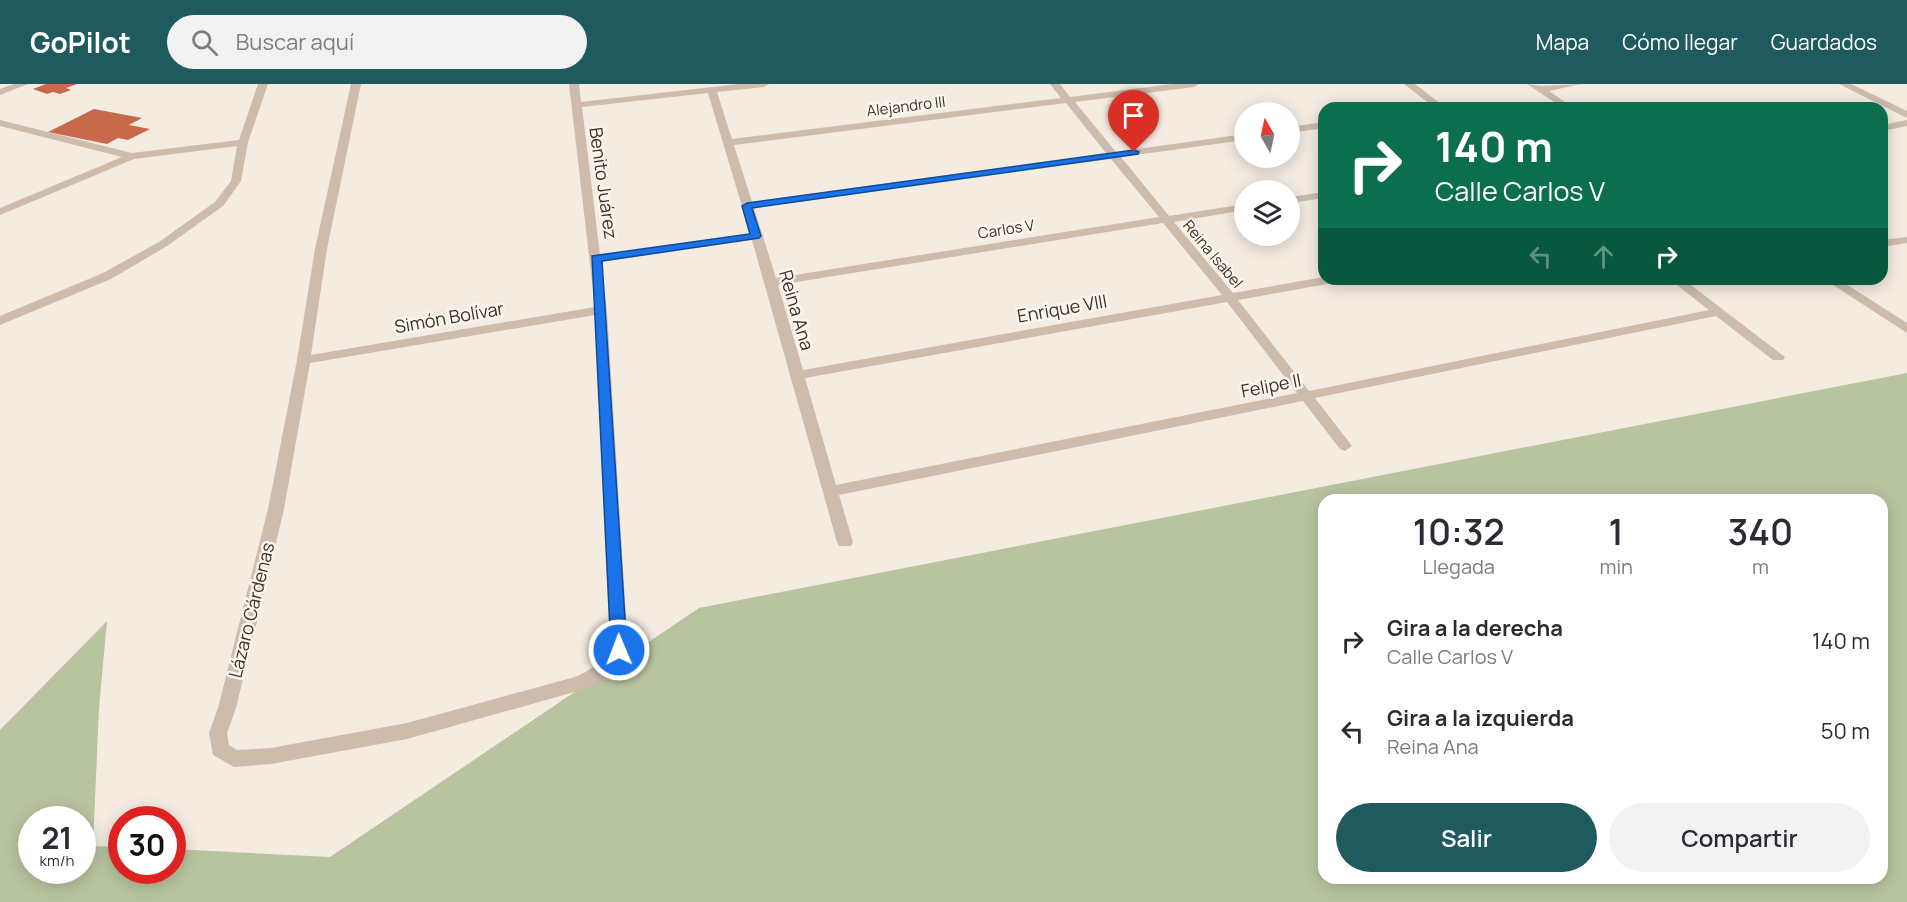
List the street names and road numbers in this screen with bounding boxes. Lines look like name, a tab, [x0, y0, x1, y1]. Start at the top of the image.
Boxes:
street label: Alejandro III	[865, 91, 947, 121]
street label: Benito Juárez	[584, 126, 624, 240]
street label: Carlos V	[976, 214, 1036, 244]
street label: Reina Isabel	[1178, 216, 1248, 292]
street label: Reina Ana	[774, 267, 820, 353]
street label: Enrique VIII	[1015, 288, 1109, 328]
street label: Simón Bolívar	[392, 295, 506, 338]
street label: Felipe II	[1239, 367, 1303, 403]
street label: Lázaro Cárdenas	[223, 540, 279, 680]

